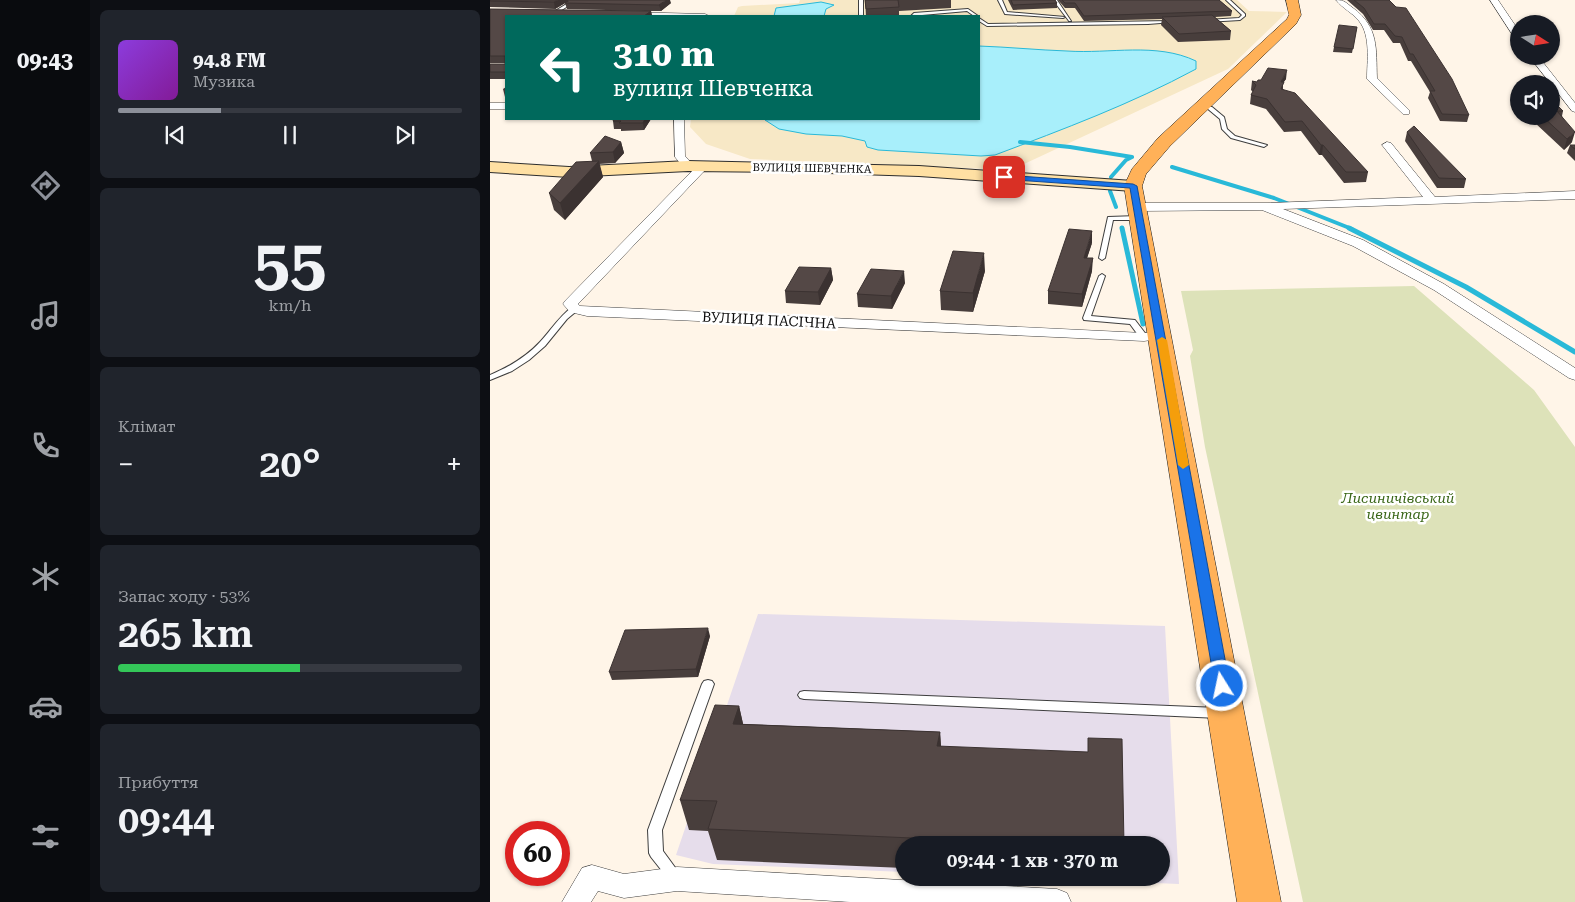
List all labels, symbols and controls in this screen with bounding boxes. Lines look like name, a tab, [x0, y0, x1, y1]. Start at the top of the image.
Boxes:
north arrow	[1510, 15, 1560, 65]
map controls	[1510, 15, 1560, 125]
text: 310 m	[613, 34, 714, 75]
icon: left	[530, 35, 595, 100]
text: 09:43	[17, 48, 73, 73]
text: 94.8 FM	[193, 49, 266, 72]
text: Музика	[193, 72, 255, 91]
button: sound	[1510, 75, 1560, 125]
text: вулиця Шевченка	[613, 76, 813, 101]
icon: previous	[161, 121, 189, 149]
icon: pause	[276, 121, 304, 149]
icon: next	[391, 121, 419, 149]
pin	[983, 156, 1025, 198]
street label: ВУЛИЦЯ ШЕВЧЕНКА	[752, 161, 872, 176]
icon: arrive	[990, 163, 1018, 191]
icon: directions	[28, 168, 63, 203]
text: 55	[254, 225, 326, 301]
text: km/h	[269, 296, 311, 315]
icon: music	[28, 298, 63, 333]
street label: ВУЛИЦЯ ПАСІЧНА	[702, 308, 837, 332]
text: Клімат	[118, 417, 176, 436]
icon: phone	[28, 428, 63, 463]
text: 20°	[259, 442, 321, 486]
text: −	[118, 448, 134, 481]
text: +	[446, 448, 462, 481]
park label: Лисиничівський цвинтар	[1341, 490, 1455, 522]
icon: climate	[28, 559, 63, 594]
text: Запас ходу · 53%	[118, 587, 250, 606]
text: 265 km	[118, 612, 253, 656]
position arrow	[1195, 659, 1247, 711]
icon: car	[28, 689, 63, 724]
text: Прибуття	[118, 773, 198, 792]
text: 09:44	[118, 798, 214, 842]
icon: filters	[28, 819, 63, 854]
speed limit sign: 60	[505, 821, 570, 886]
text: 09:44 · 1 хв · 370 m	[947, 849, 1118, 872]

